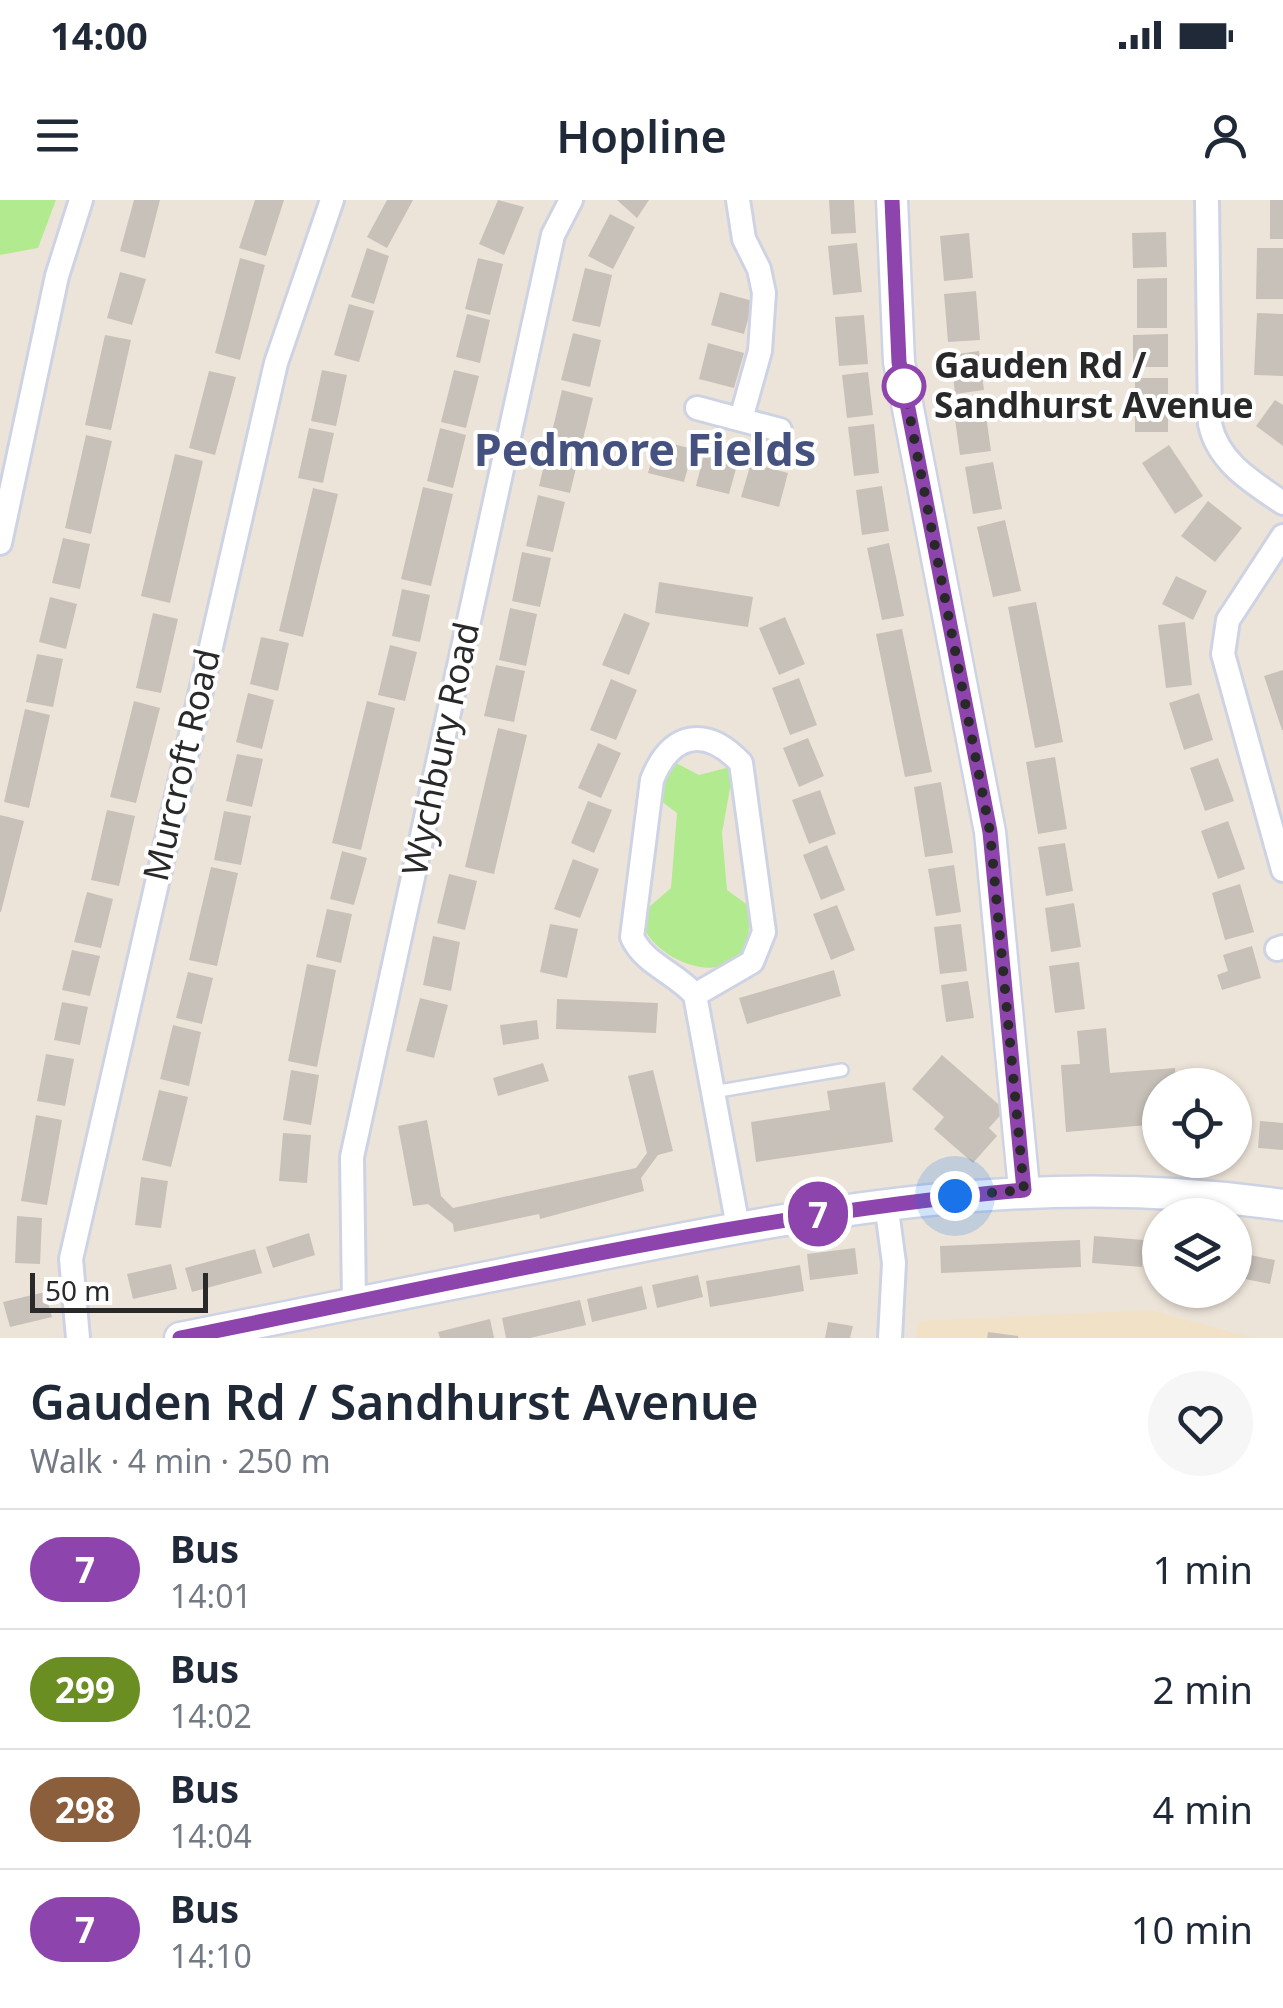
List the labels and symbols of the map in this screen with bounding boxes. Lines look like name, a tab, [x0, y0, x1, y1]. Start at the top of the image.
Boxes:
place label: Gauden Rd / Sandhurst Avenue	[934, 341, 1254, 428]
marker: Gauden Rd / Sandhurst Avenue	[883, 365, 925, 407]
district label: Pedmore Fields	[474, 418, 816, 479]
street label: Wychbury Road	[390, 618, 489, 880]
street label: Murcroft Road	[131, 644, 230, 885]
your location	[930, 1171, 980, 1221]
line badge: 7	[786, 1182, 850, 1246]
scale bar	[30, 1268, 208, 1312]

